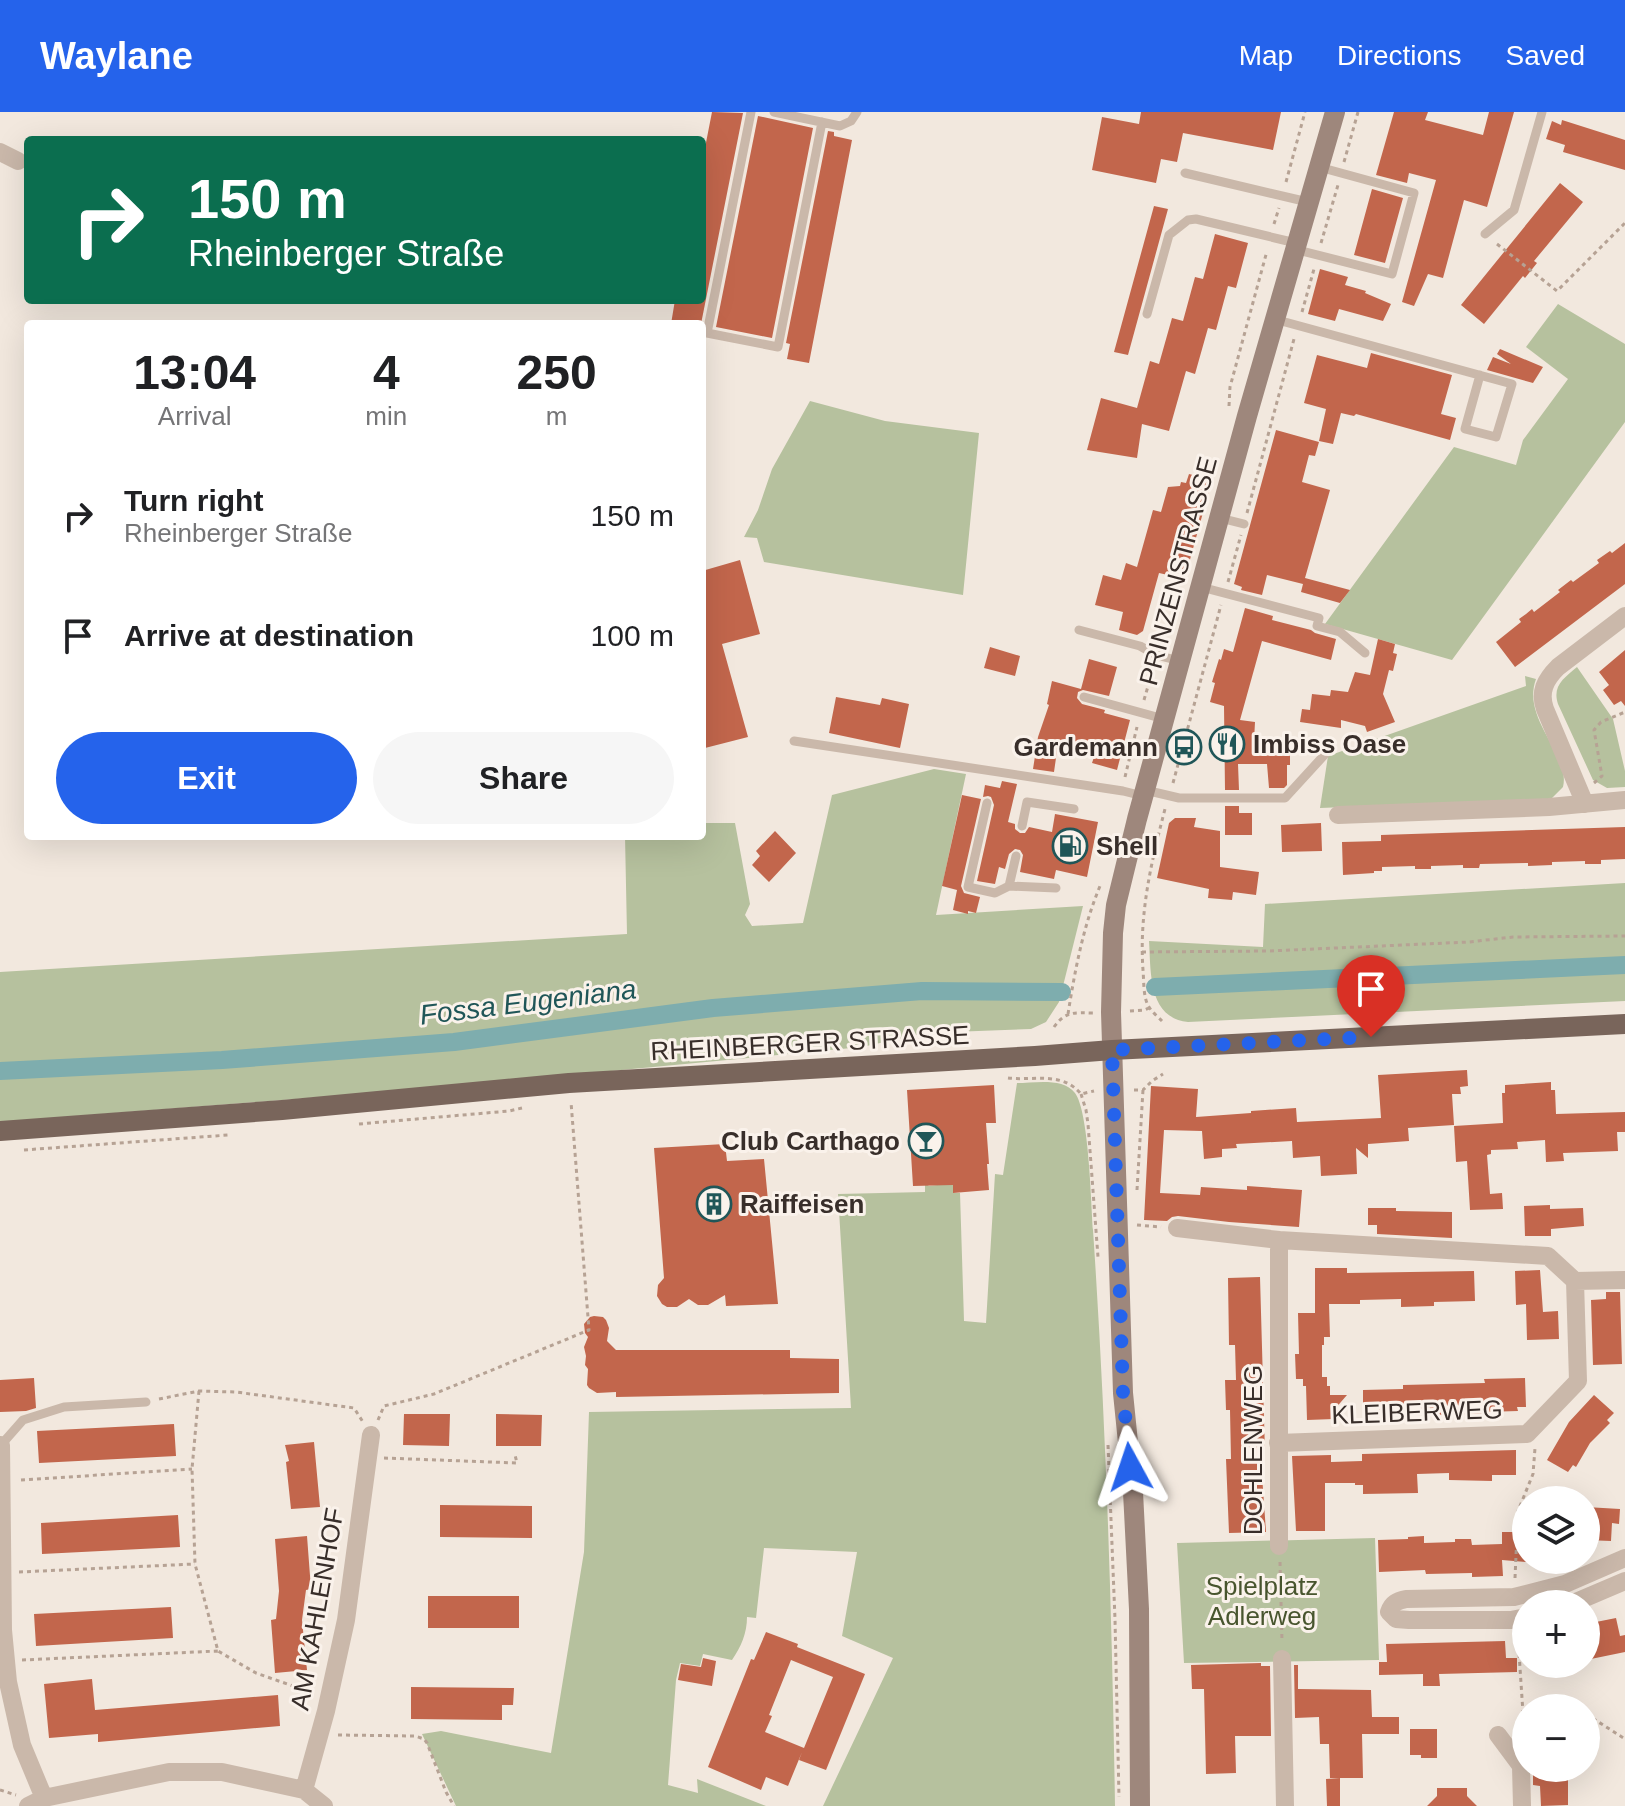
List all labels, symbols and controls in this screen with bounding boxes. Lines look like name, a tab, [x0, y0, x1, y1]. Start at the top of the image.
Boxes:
text: Waylane	[40, 35, 193, 77]
text: Map	[1239, 40, 1293, 71]
text: Directions	[1337, 40, 1462, 71]
text: Saved	[1506, 40, 1585, 71]
text: 150 m	[188, 167, 347, 230]
icon: right	[56, 168, 160, 272]
text: Rheinberger Straße	[188, 233, 504, 274]
text: 13:04	[133, 346, 256, 399]
text: 4	[373, 346, 400, 399]
text: 250	[517, 346, 597, 399]
text: Arrival	[158, 401, 232, 431]
text: min	[365, 401, 407, 431]
text: m	[546, 401, 567, 431]
street label: PRINZENSTRASSE	[1133, 453, 1223, 689]
text: Turn right	[124, 484, 263, 517]
icon: right	[56, 494, 100, 538]
text: 150 m	[591, 499, 674, 532]
text: Rheinberger Straße	[124, 518, 352, 548]
icon: arrive	[56, 614, 100, 658]
text: Arrive at destination	[124, 619, 414, 652]
text: 100 m	[591, 619, 674, 652]
restaurant icon: Imbiss Oase	[1208, 725, 1246, 763]
bus stop icon: Gardemann	[1165, 728, 1203, 766]
place label: Imbiss Oase	[1253, 729, 1406, 759]
button: Exit	[56, 732, 357, 824]
button: Share	[373, 732, 674, 824]
place label: Gardemann	[1014, 732, 1158, 762]
fuel station icon: Shell	[1051, 827, 1089, 865]
place label: Shell	[1096, 831, 1158, 861]
pin	[1337, 955, 1405, 1037]
icon: arrive	[1349, 967, 1393, 1011]
water label: Fossa Eugeniana	[418, 973, 638, 1031]
street label: RHEINBERGER STRASSE	[650, 1020, 970, 1066]
bar icon: Club Carthago	[907, 1122, 945, 1160]
place label: Club Carthago	[721, 1126, 900, 1156]
building icon: Raiffeisen	[695, 1185, 733, 1223]
place label: Raiffeisen	[740, 1189, 864, 1219]
street label: DOHLENWEG	[1238, 1365, 1268, 1535]
street label: KLEIBERWEG	[1331, 1394, 1503, 1430]
position arrow	[1088, 1425, 1172, 1509]
map controls	[1512, 1486, 1600, 1782]
button: layers	[1512, 1486, 1600, 1574]
street label: AM KAHLENHOF	[284, 1505, 350, 1713]
park label: Spielplatz Adlerweg	[1206, 1571, 1318, 1631]
button: +	[1512, 1590, 1600, 1678]
button: −	[1512, 1694, 1600, 1782]

